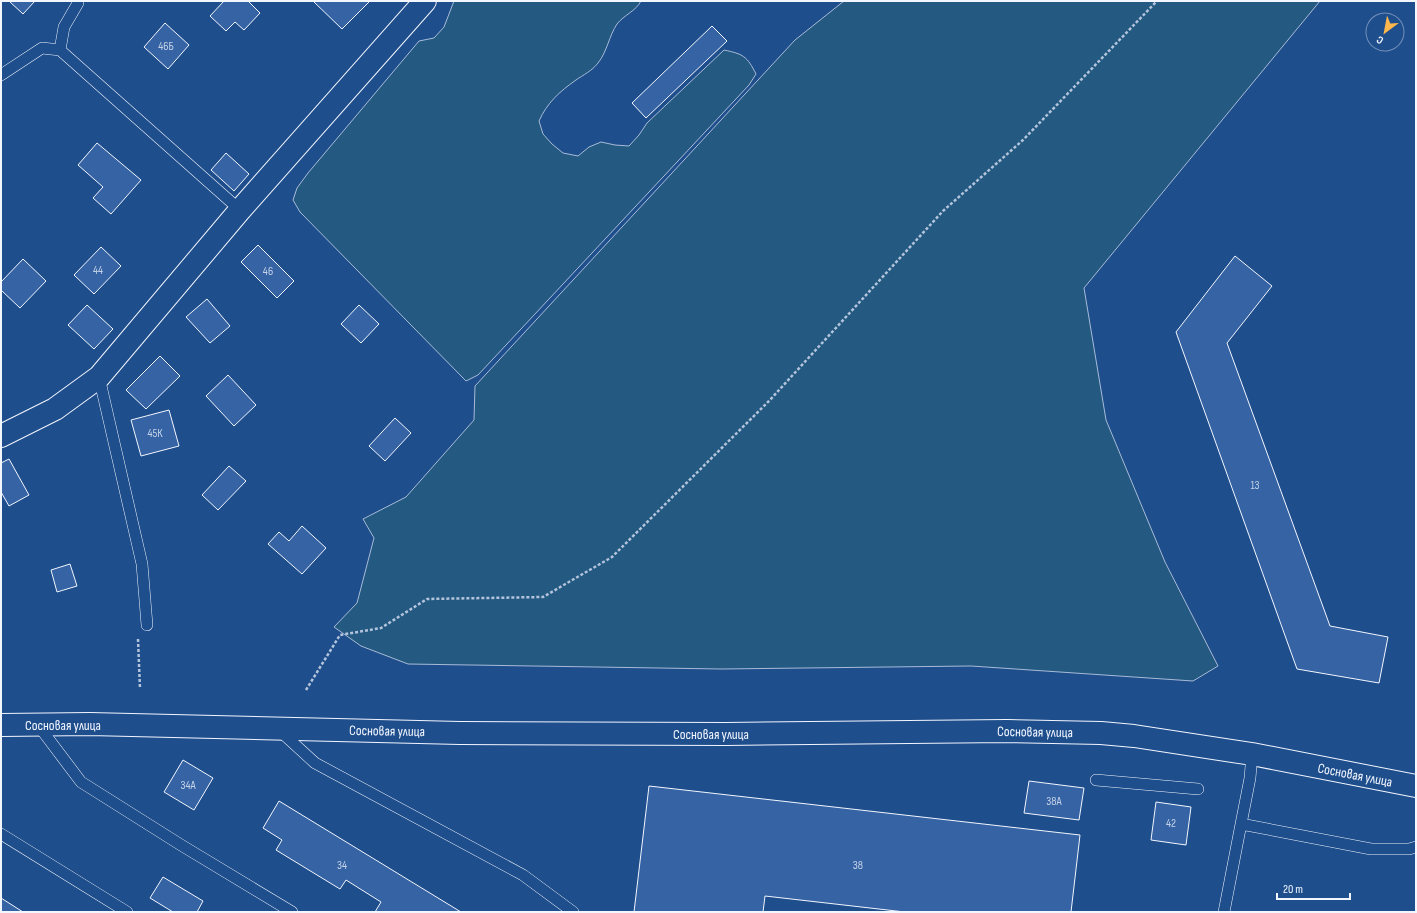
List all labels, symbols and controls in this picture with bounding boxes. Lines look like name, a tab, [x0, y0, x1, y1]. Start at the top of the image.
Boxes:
north arrow	[1365, 12, 1405, 52]
text: С	[1374, 33, 1386, 47]
house number: 46Б	[158, 39, 174, 54]
house number: 44	[93, 263, 103, 278]
house number: 46	[263, 264, 273, 279]
house number: 45К	[147, 426, 163, 441]
house number: 13	[1250, 478, 1260, 493]
street label: Сосновая улица	[25, 717, 101, 734]
street label: Сосновая улица	[349, 722, 425, 740]
street label: Сосновая улица	[997, 723, 1073, 741]
street label: Сосновая улица	[673, 726, 749, 743]
street label: Сосновая улица	[1316, 759, 1394, 791]
house number: 34А	[180, 778, 196, 793]
house number: 38А	[1046, 794, 1063, 809]
house number: 42	[1166, 816, 1176, 831]
house number: 34	[337, 858, 347, 873]
house number: 38	[853, 858, 863, 873]
scale bar	[1277, 875, 1350, 901]
text: 20 m	[1283, 882, 1303, 897]

